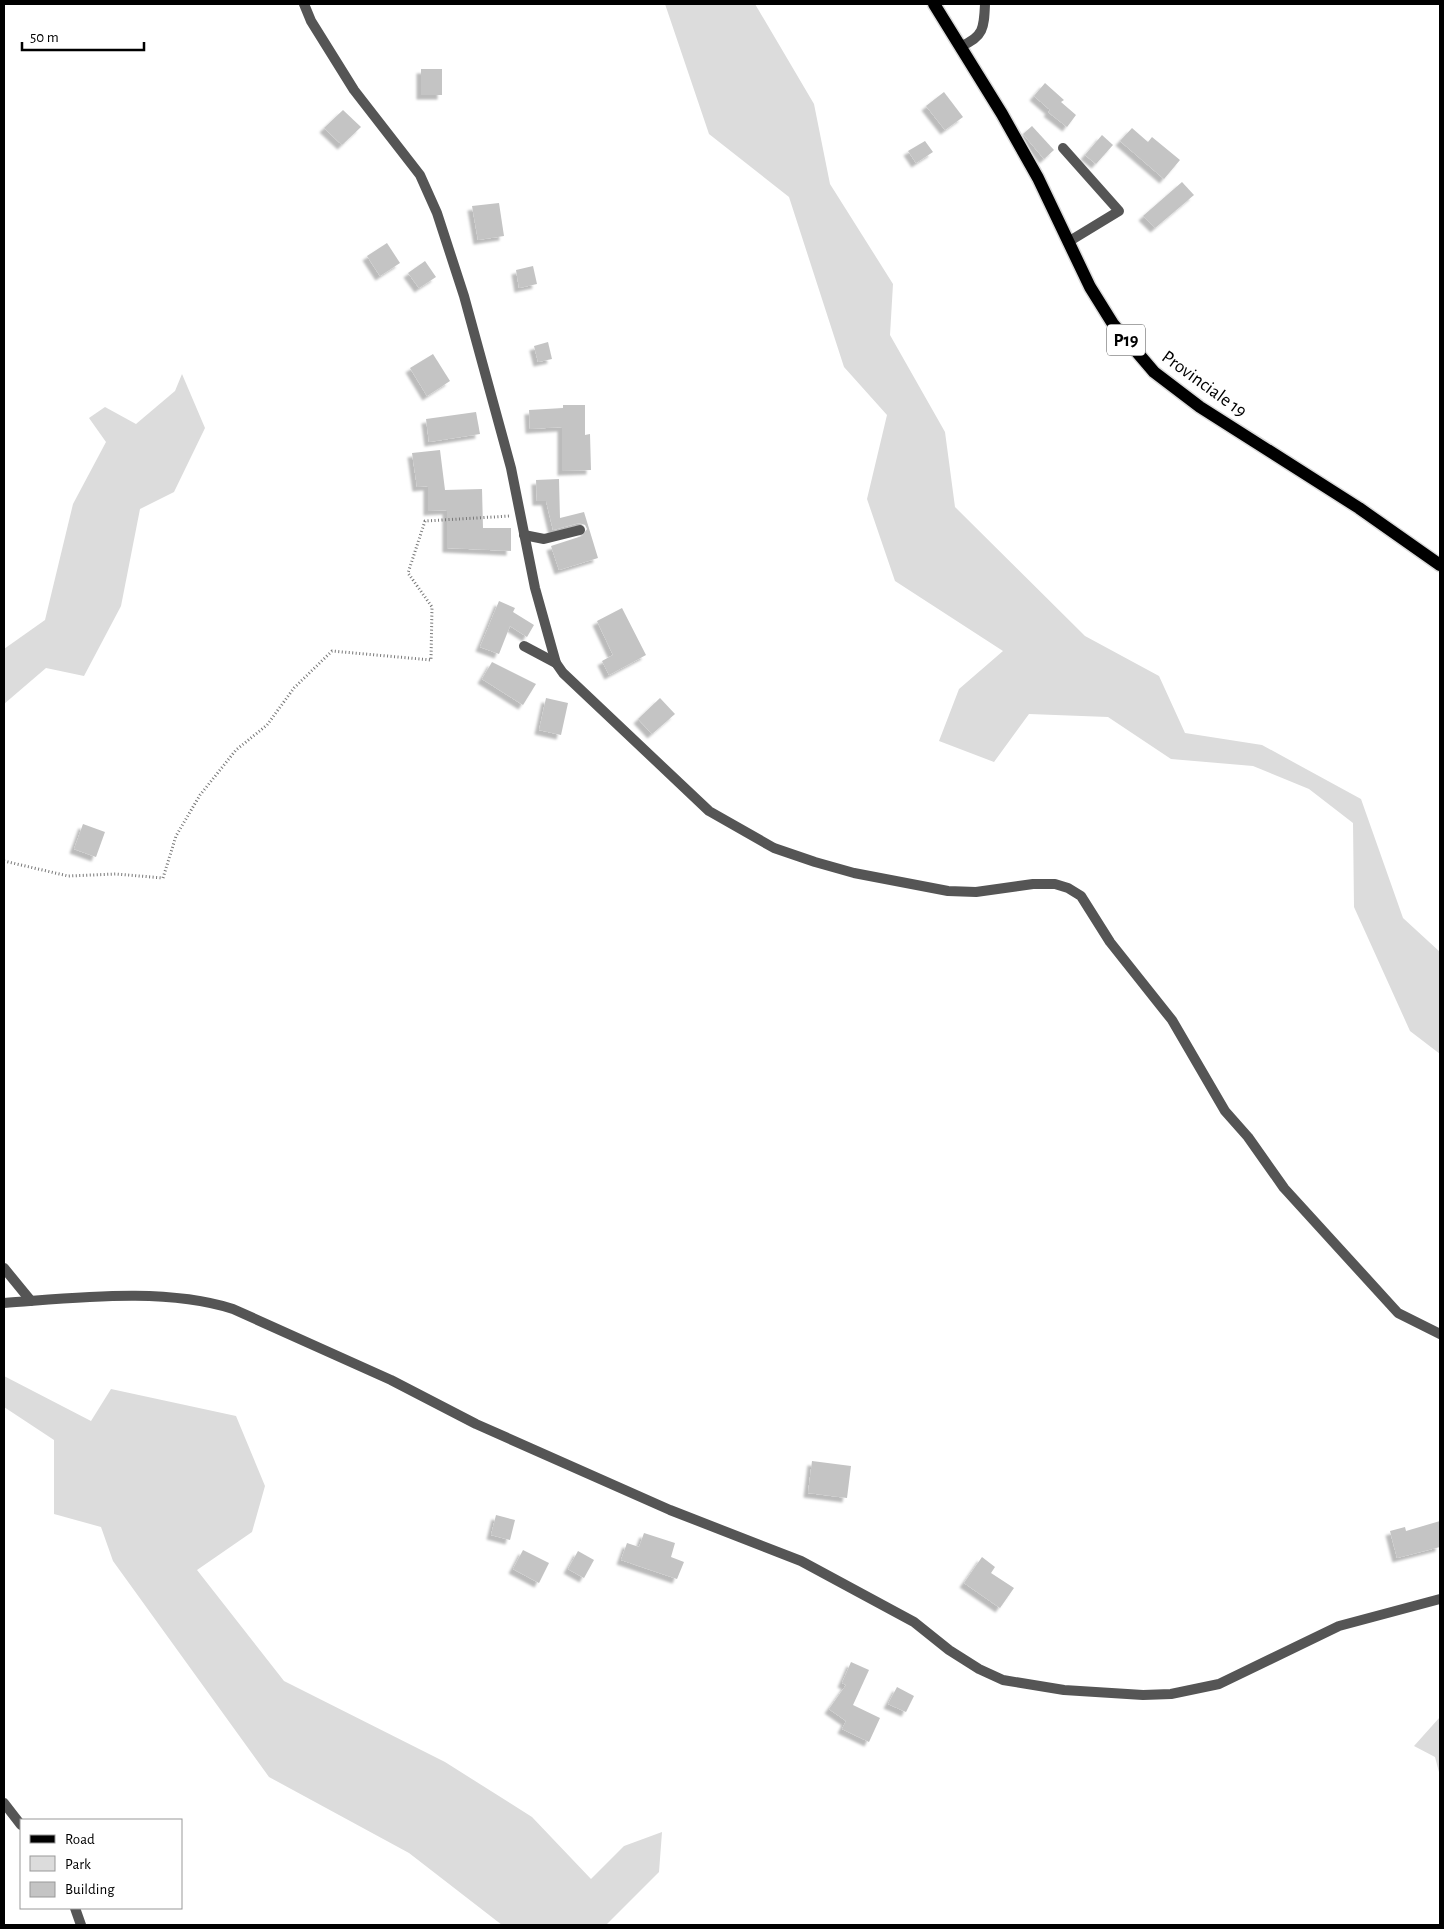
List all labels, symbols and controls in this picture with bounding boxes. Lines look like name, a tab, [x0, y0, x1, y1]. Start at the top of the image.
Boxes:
scale bar	[22, 20, 145, 52]
text: 50 m	[30, 30, 59, 45]
road number: P19	[1107, 324, 1145, 356]
street label: Provinciale 19	[1158, 347, 1250, 421]
legend	[20, 1819, 182, 1909]
text: Road	[65, 1832, 95, 1847]
text: Park	[65, 1857, 91, 1872]
text: Building	[65, 1882, 115, 1897]

